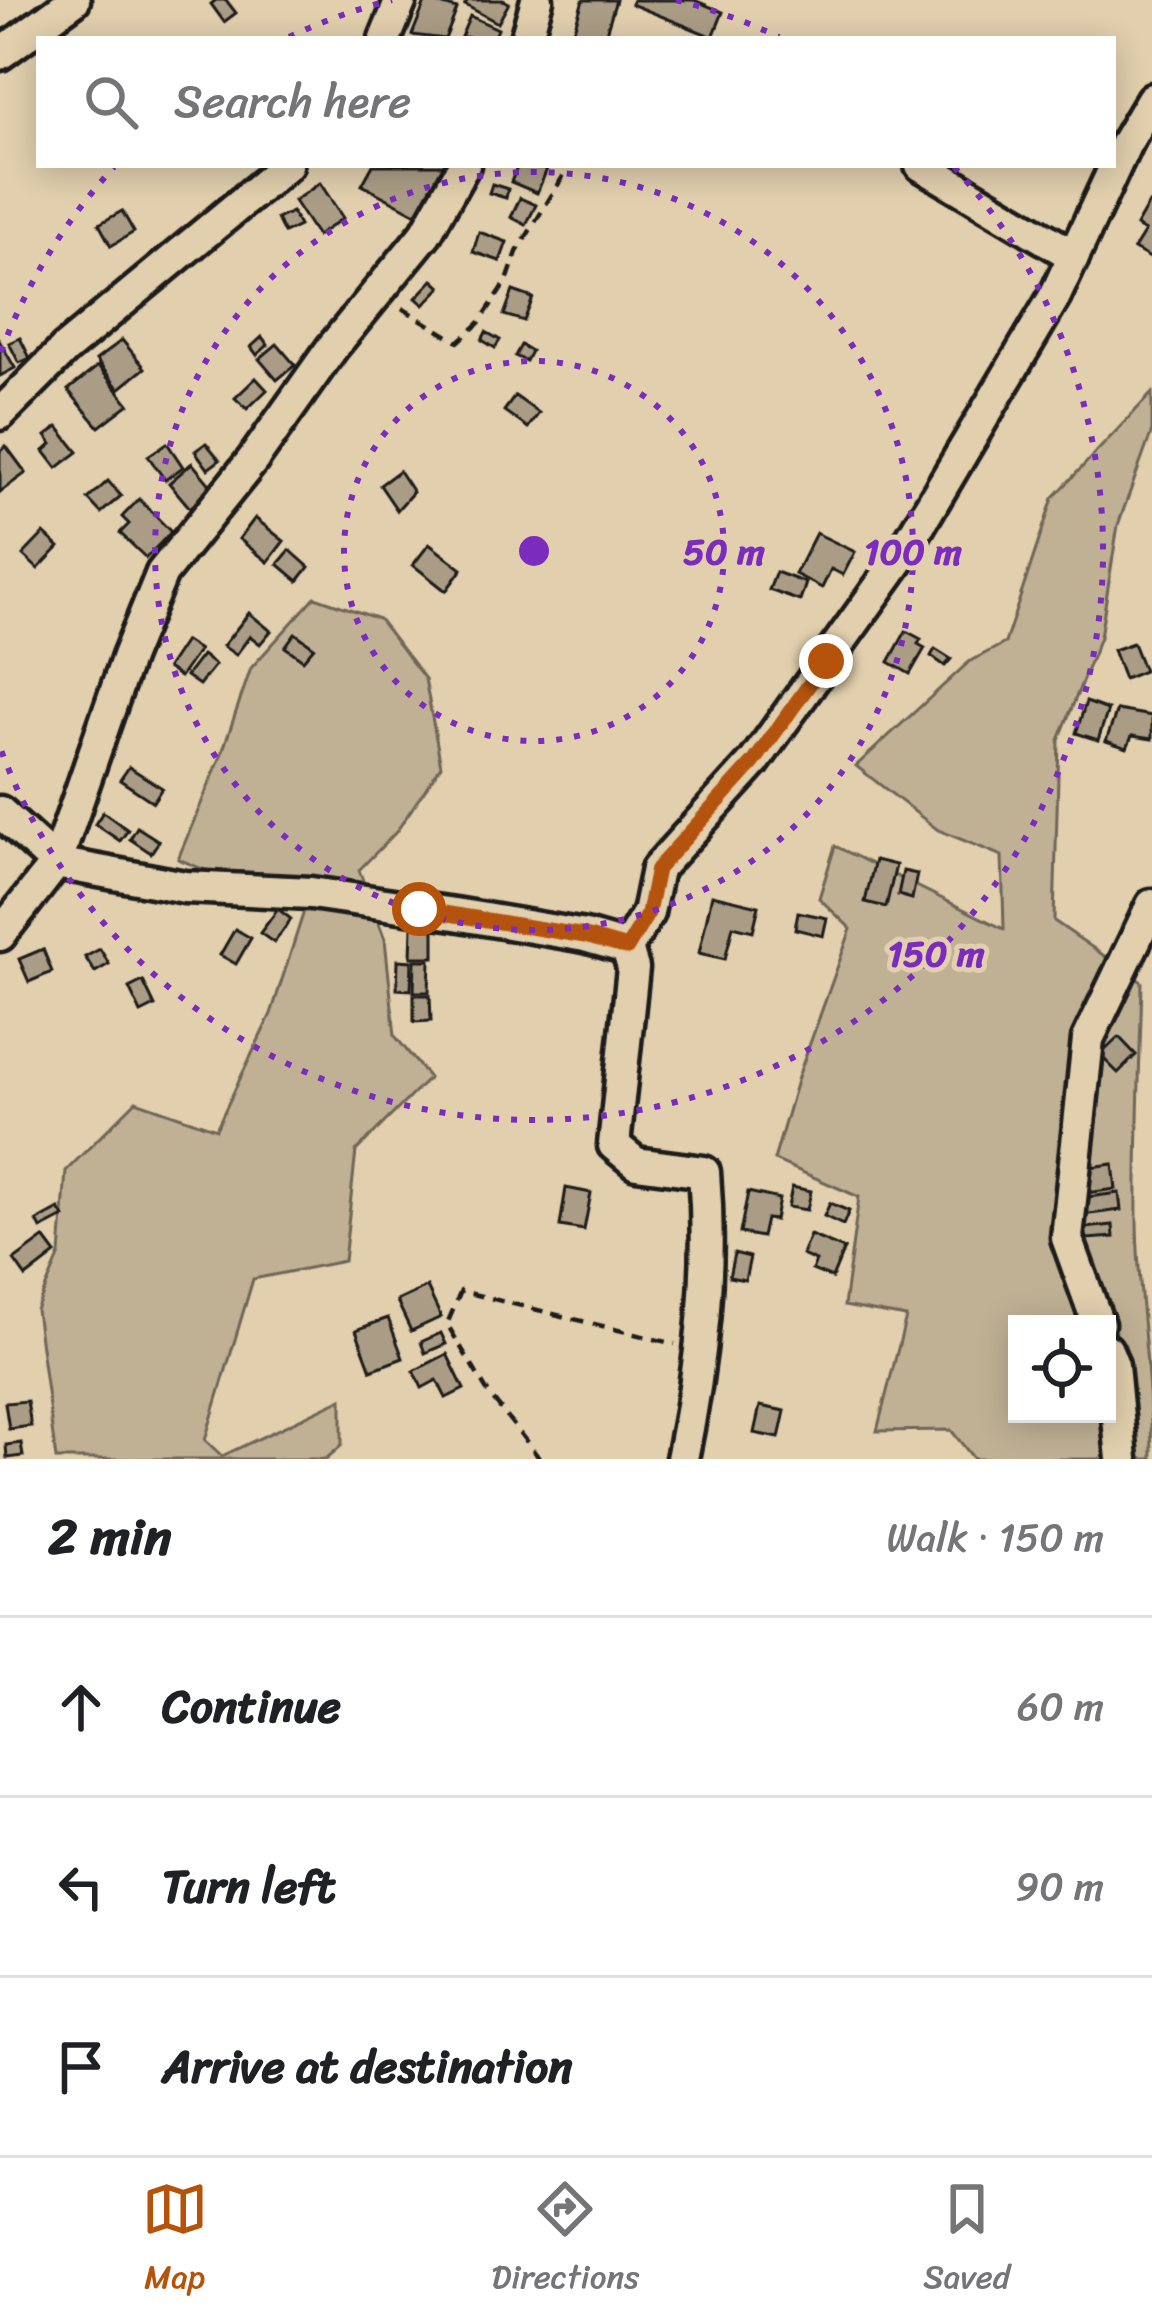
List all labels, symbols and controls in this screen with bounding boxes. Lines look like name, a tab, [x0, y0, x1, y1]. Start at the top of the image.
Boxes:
search box	[36, 36, 1116, 168]
text: Search here	[174, 62, 411, 142]
icon: search	[78, 69, 144, 135]
text: 50 m	[683, 520, 765, 584]
text: 100 m	[864, 520, 962, 584]
centre of rings	[513, 530, 555, 572]
route end	[799, 634, 853, 688]
route start	[392, 882, 446, 936]
text: 150 m	[887, 922, 985, 986]
map controls	[1008, 1315, 1116, 1423]
button: locate	[1008, 1315, 1116, 1423]
text: 2 min	[48, 1492, 171, 1582]
text: Walk · 150 m	[886, 1503, 1104, 1572]
text: Continue	[162, 1667, 341, 1747]
text: 60 m	[1017, 1672, 1104, 1741]
icon: ahead	[48, 1674, 114, 1740]
text: Turn left	[162, 1847, 335, 1927]
text: 90 m	[1015, 1852, 1104, 1921]
icon: left	[48, 1854, 114, 1920]
text: Arrive at destination	[162, 2027, 572, 2107]
icon: arrive	[48, 2034, 114, 2100]
tab: Map	[142, 2176, 208, 2306]
tab: Directions	[492, 2176, 639, 2306]
tab: Saved	[923, 2176, 1010, 2306]

